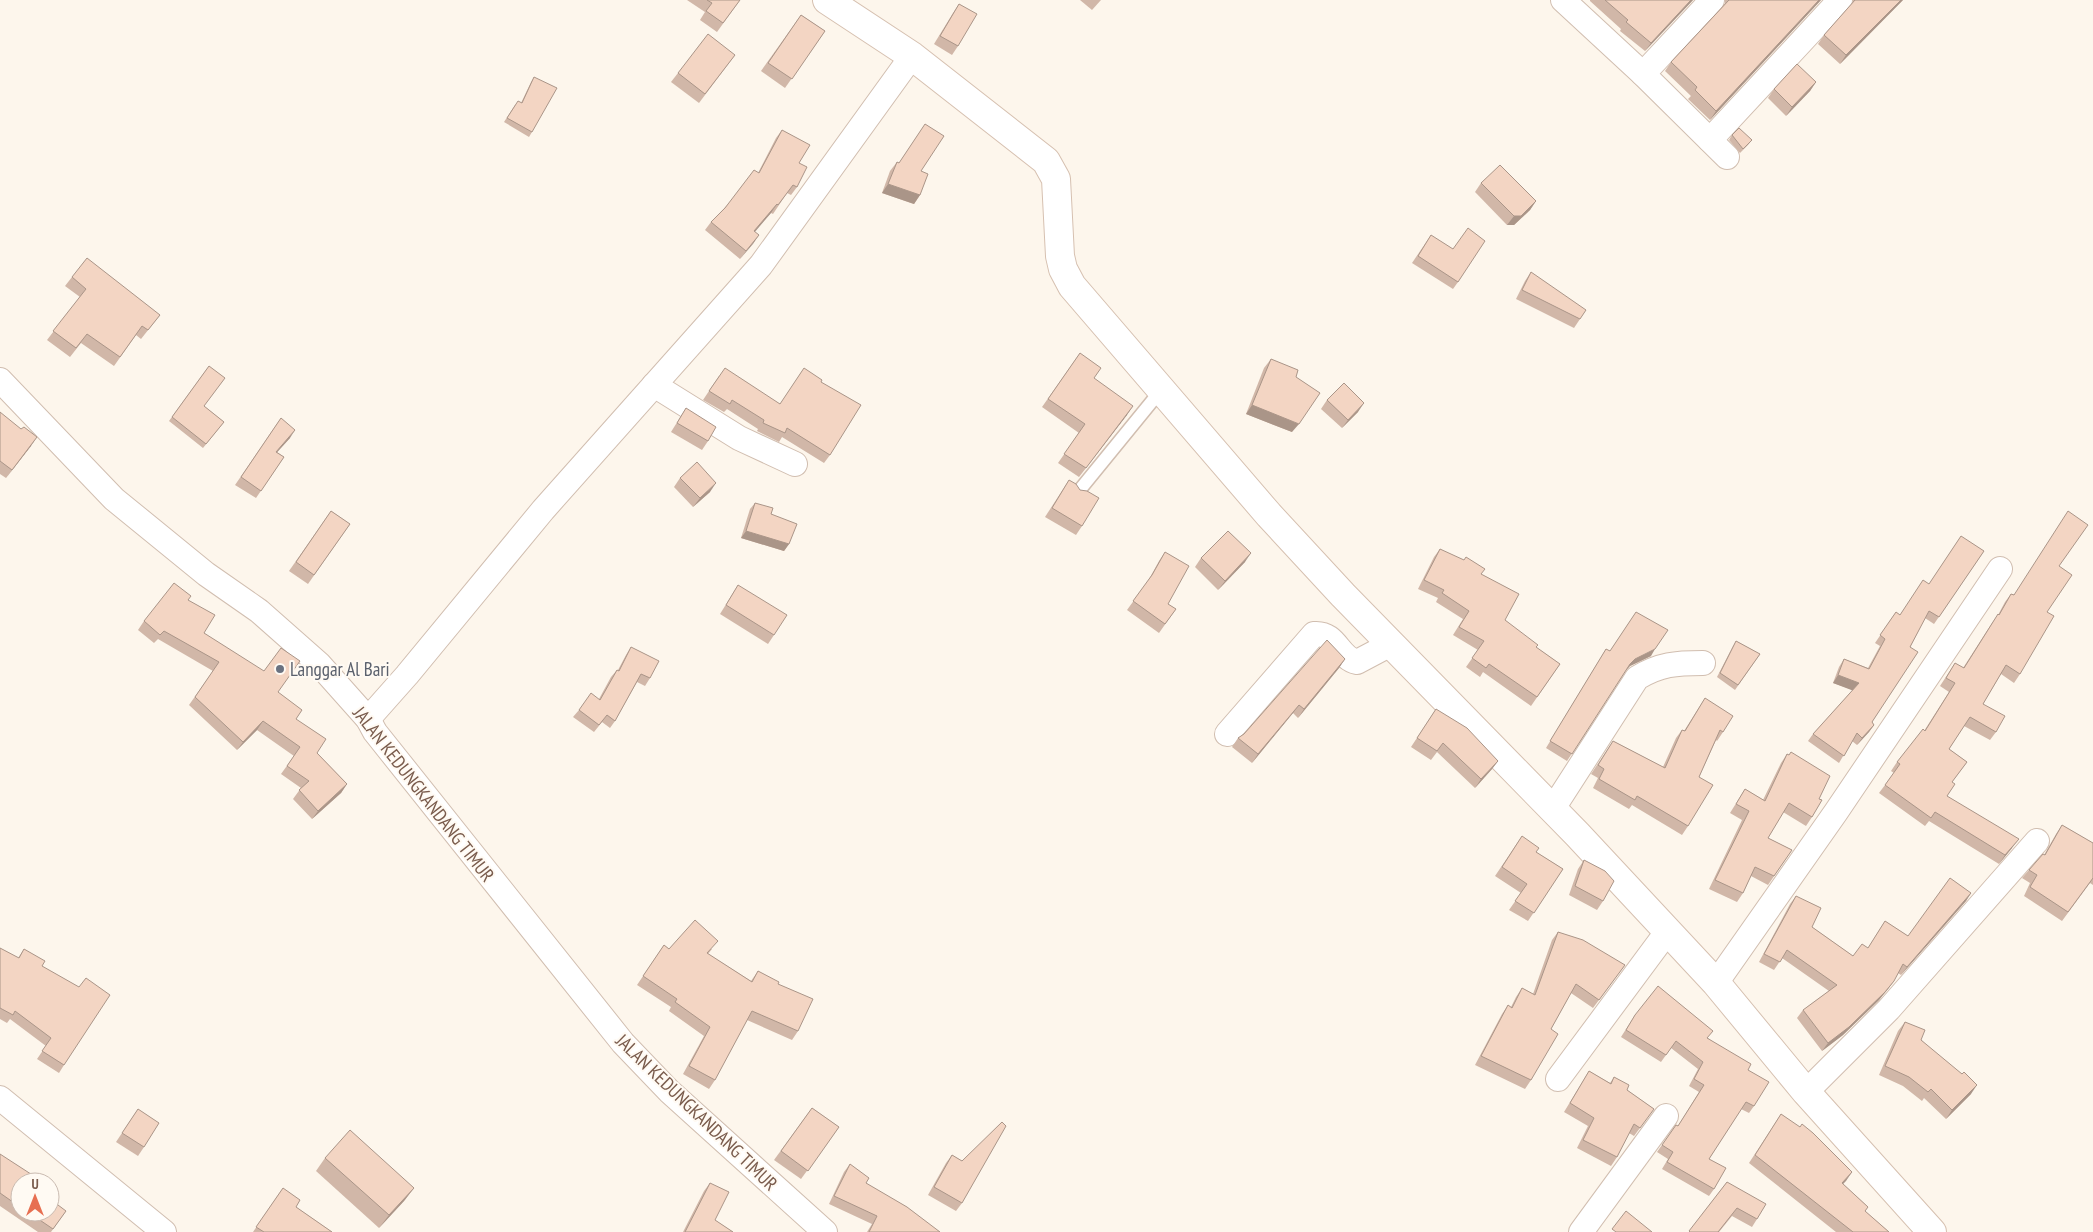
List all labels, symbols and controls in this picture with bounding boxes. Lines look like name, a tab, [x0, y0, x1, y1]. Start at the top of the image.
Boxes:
place label: Langgar Al Bari	[290, 657, 390, 681]
marker: Langgar Al Bari	[274, 663, 286, 675]
street label: JALAN KEDUNGKANDANG TIMUR	[348, 701, 500, 886]
street label: JALAN KEDUNGKANDANG TIMUR	[610, 1028, 783, 1196]
north arrow	[10, 1172, 60, 1222]
text: U	[31, 1175, 39, 1193]

